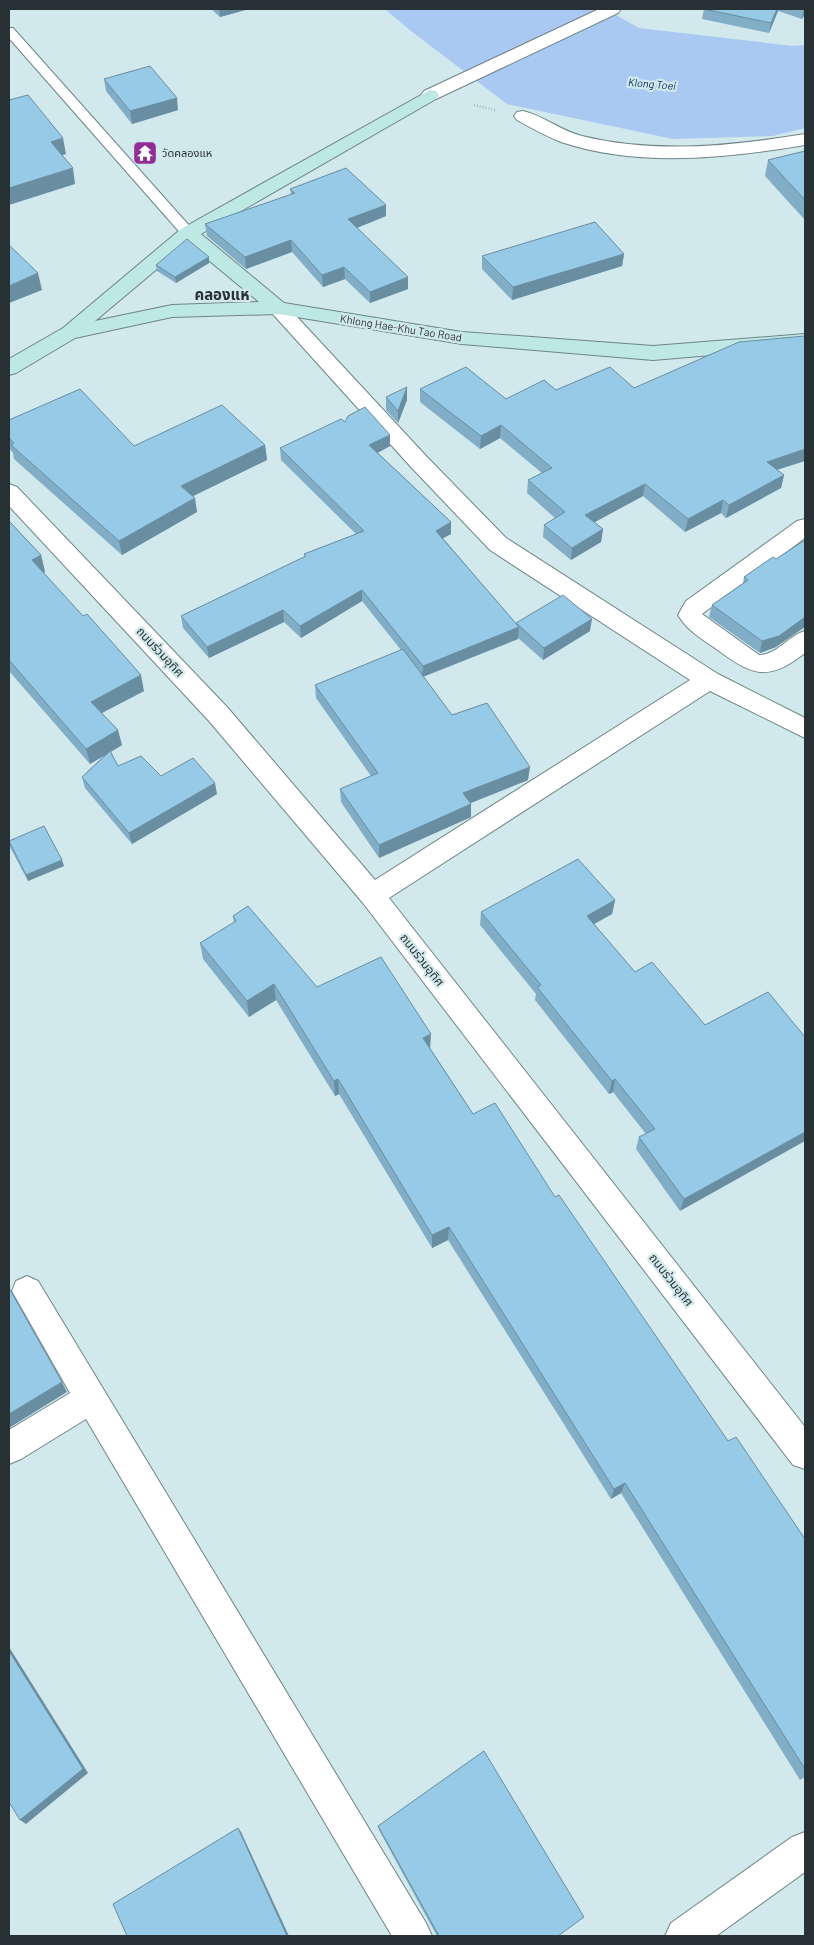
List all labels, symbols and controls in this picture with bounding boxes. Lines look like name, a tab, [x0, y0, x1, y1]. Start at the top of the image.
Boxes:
water label: Klong Toei	[628, 75, 677, 92]
temple icon: วัดคลองแห	[132, 140, 158, 166]
place label: วัดคลองแห	[162, 146, 212, 159]
district label: คลองแห	[194, 285, 250, 303]
street label: Khlong Hae-Khu Tao Road	[339, 311, 463, 344]
street label: ถนนร่วมอุทิศ	[133, 624, 187, 680]
street label: ถนนร่วมอุทิศ	[397, 930, 448, 989]
street label: ถนนร่วมอุทิศ	[646, 1250, 697, 1309]

